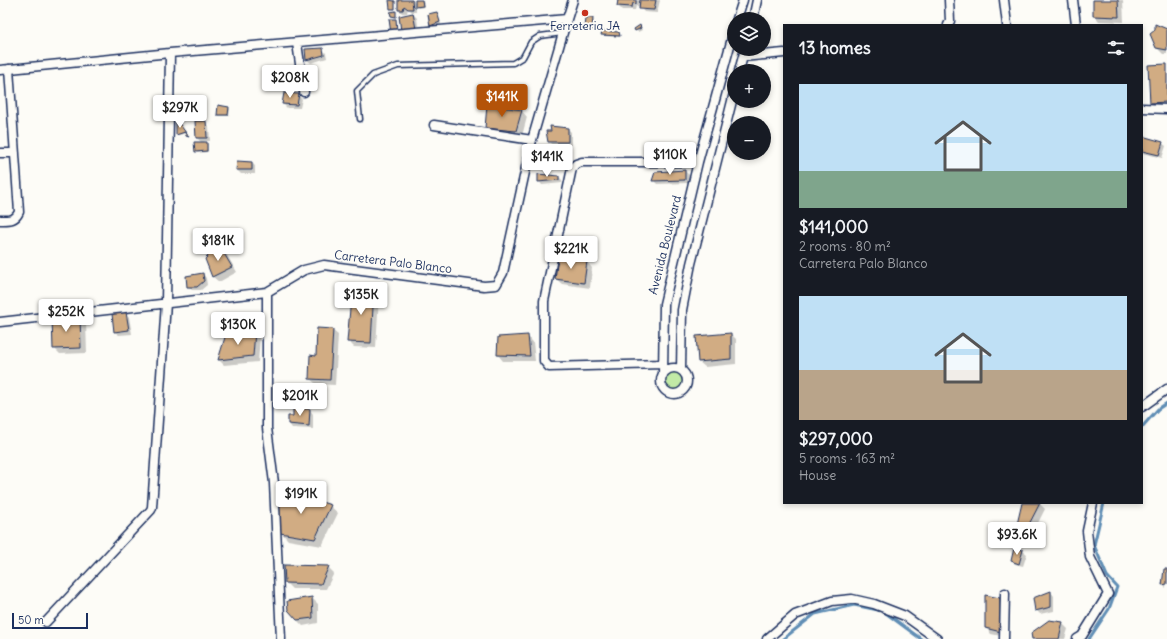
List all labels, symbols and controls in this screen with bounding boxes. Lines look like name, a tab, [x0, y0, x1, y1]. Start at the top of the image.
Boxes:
marker: Ferreteria JA	[580, 8, 590, 18]
map controls	[727, 12, 771, 160]
button: layers	[727, 12, 771, 56]
place label: Ferreteria JA	[550, 18, 620, 33]
text: 13 homes	[799, 37, 871, 59]
icon: filters	[1105, 37, 1127, 59]
button: +	[727, 64, 771, 108]
pin: $208K	[262, 65, 318, 99]
text: $208K	[271, 69, 309, 86]
pin: $141K	[474, 84, 530, 118]
text: $141K	[486, 88, 518, 105]
pin: $297K	[152, 95, 208, 129]
text: $297K	[162, 99, 198, 116]
icon: home	[927, 110, 999, 182]
button: −	[727, 116, 771, 160]
pin: $110K	[642, 142, 698, 176]
pin: $141K	[519, 144, 575, 178]
text: $110K	[653, 146, 687, 163]
text: $141K	[531, 148, 563, 165]
street label: Avenida Boulevard	[645, 194, 684, 296]
text: $141,000	[799, 216, 868, 238]
pin: $181K	[190, 228, 246, 262]
text: $181K	[202, 232, 234, 249]
pin: $221K	[543, 236, 599, 270]
text: 2 rooms · 80 m²	[799, 238, 891, 255]
text: $221K	[554, 240, 588, 257]
street label: Carretera Palo Blanco	[333, 247, 453, 276]
text: Carretera Palo Blanco	[799, 255, 927, 272]
pin: $135K	[333, 282, 389, 316]
text: $135K	[343, 286, 379, 303]
pin: $252K	[38, 299, 94, 333]
text: $252K	[48, 303, 84, 320]
pin: $130K	[210, 312, 266, 346]
text: $130K	[220, 316, 256, 333]
icon: home	[927, 322, 999, 394]
pin: $201K	[272, 383, 328, 417]
text: $201K	[282, 387, 318, 404]
text: $297,000	[799, 428, 873, 450]
text: 5 rooms · 163 m²	[799, 450, 895, 467]
text: House	[799, 467, 836, 484]
pin: $191K	[273, 481, 329, 515]
text: $191K	[285, 485, 317, 502]
pin: $93.6K	[984, 522, 1050, 556]
text: $93.6K	[997, 526, 1037, 543]
scale bar	[12, 611, 88, 630]
text: 50 m	[18, 613, 44, 627]

